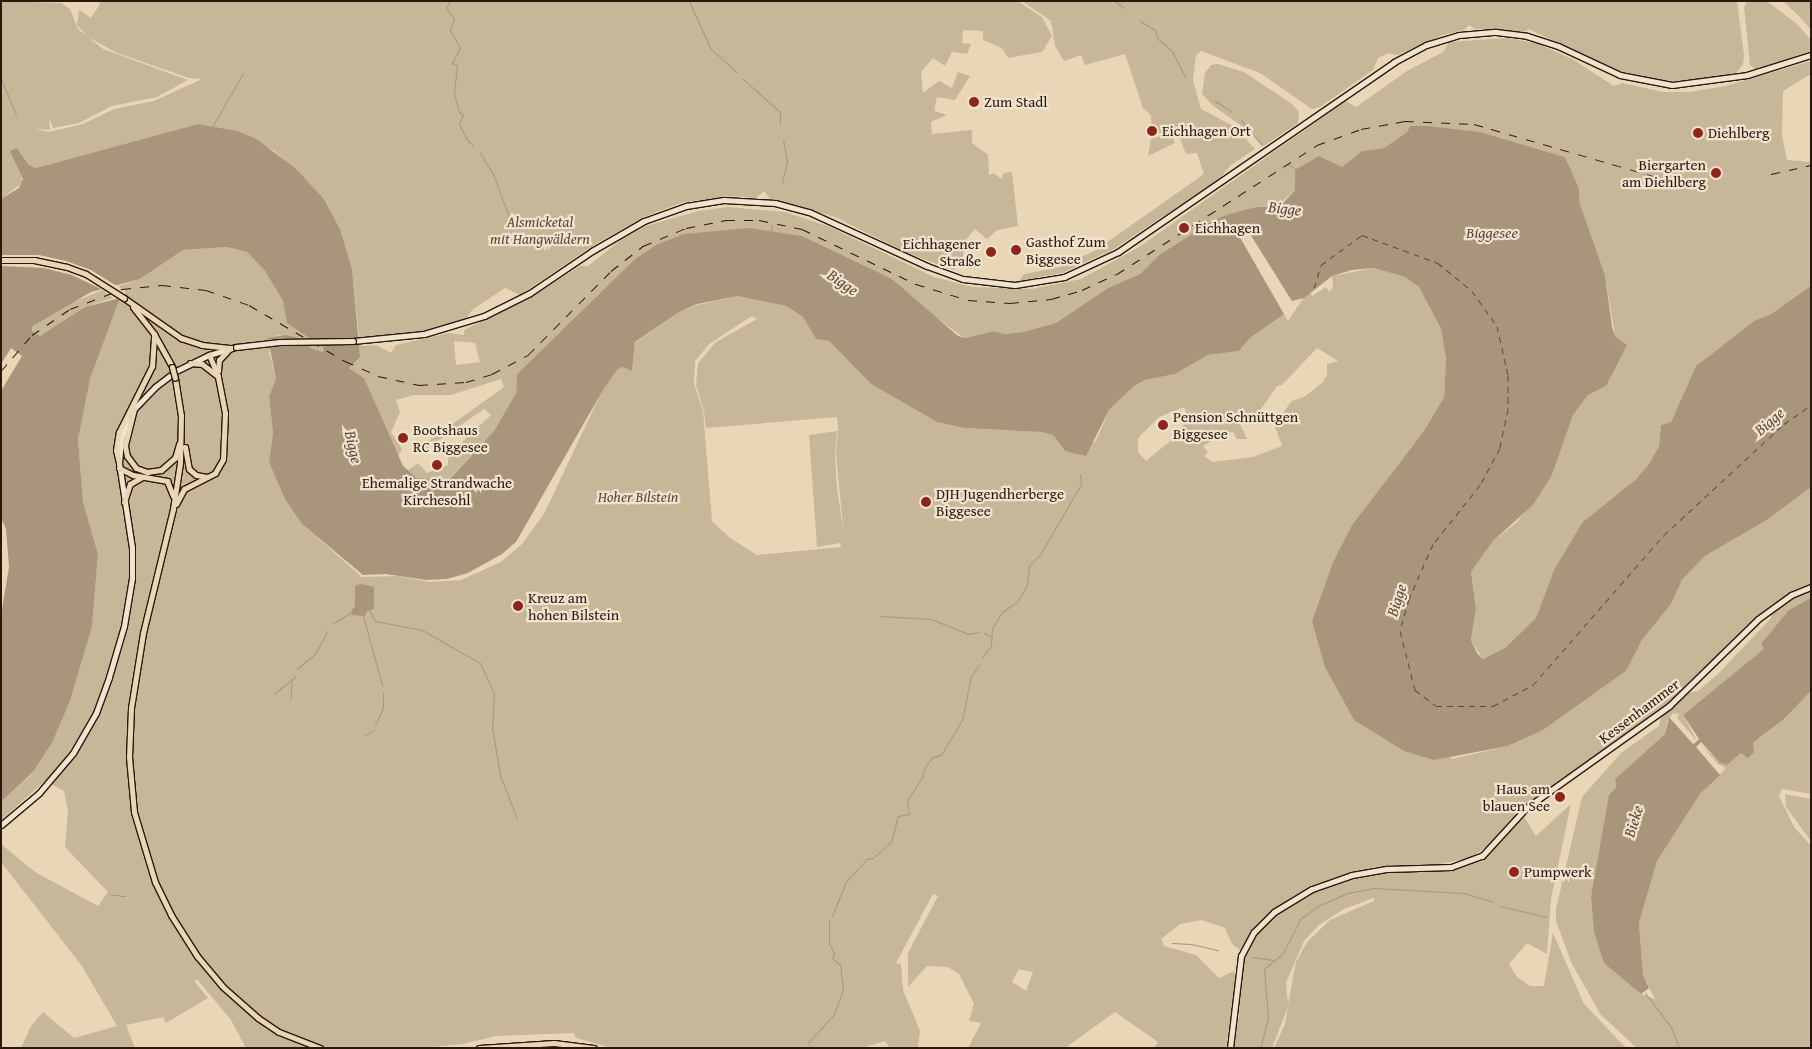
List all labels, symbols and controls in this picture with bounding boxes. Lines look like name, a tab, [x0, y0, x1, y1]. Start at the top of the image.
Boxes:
place label: Zum Stadl	[984, 93, 1048, 111]
marker: Zum Stadl	[968, 96, 980, 108]
place label: Eichhagen Ort	[1162, 122, 1251, 140]
place label: Diehlberg	[1708, 124, 1769, 142]
marker: Eichhagen Ort	[1146, 125, 1158, 137]
marker: Diehlberg	[1692, 127, 1704, 139]
place label: Biergarten am Diehlberg	[1622, 155, 1706, 190]
marker: Biergarten am Diehlberg	[1710, 167, 1722, 179]
water label: Bigge	[1267, 196, 1303, 220]
park label: Alsmicketal mit Hangwäldern	[490, 212, 590, 247]
place label: Eichhagen	[1195, 219, 1260, 237]
marker: Eichhagen	[1177, 221, 1191, 235]
water label: Biggesee	[1466, 222, 1518, 242]
place label: Gasthof Zum Biggesee	[1026, 232, 1106, 267]
place label: Eichhagener Straße	[903, 234, 981, 269]
marker: Gasthof Zum Biggesee	[1010, 244, 1022, 256]
marker: Eichhagener Straße	[985, 246, 997, 258]
water label: Bigge	[824, 265, 862, 299]
water label: Bigge	[1750, 403, 1788, 439]
place label: Pension Schnüttgen Biggesee	[1173, 407, 1298, 442]
marker: Pension Schnüttgen Biggesee	[1157, 419, 1169, 431]
place label: Bootshaus RC Biggesee	[413, 420, 488, 455]
water label: Bigge	[341, 429, 367, 465]
marker: Bootshaus RC Biggesee	[397, 432, 409, 444]
marker: Ehemalige Strandwache Kirchesohl	[431, 459, 443, 471]
place label: Ehemalige Strandwache Kirchesohl	[362, 473, 512, 508]
place label: DJH Jugendherberge Biggesee	[936, 484, 1064, 519]
park label: Hoher Bilstein	[598, 488, 678, 506]
marker: DJH Jugendherberge Biggesee	[920, 496, 932, 508]
water label: Bigge	[1382, 581, 1410, 619]
place label: Kreuz am hohen Bilstein	[528, 588, 619, 623]
marker: Kreuz am hohen Bilstein	[512, 600, 524, 612]
street label: Kessenhammer	[1595, 675, 1683, 747]
place label: Haus am blauen See	[1483, 779, 1550, 814]
marker: Haus am blauen See	[1554, 791, 1566, 803]
water label: Bieke	[1619, 803, 1647, 839]
place label: Pumpwerk	[1524, 863, 1592, 881]
marker: Pumpwerk	[1508, 866, 1520, 878]

